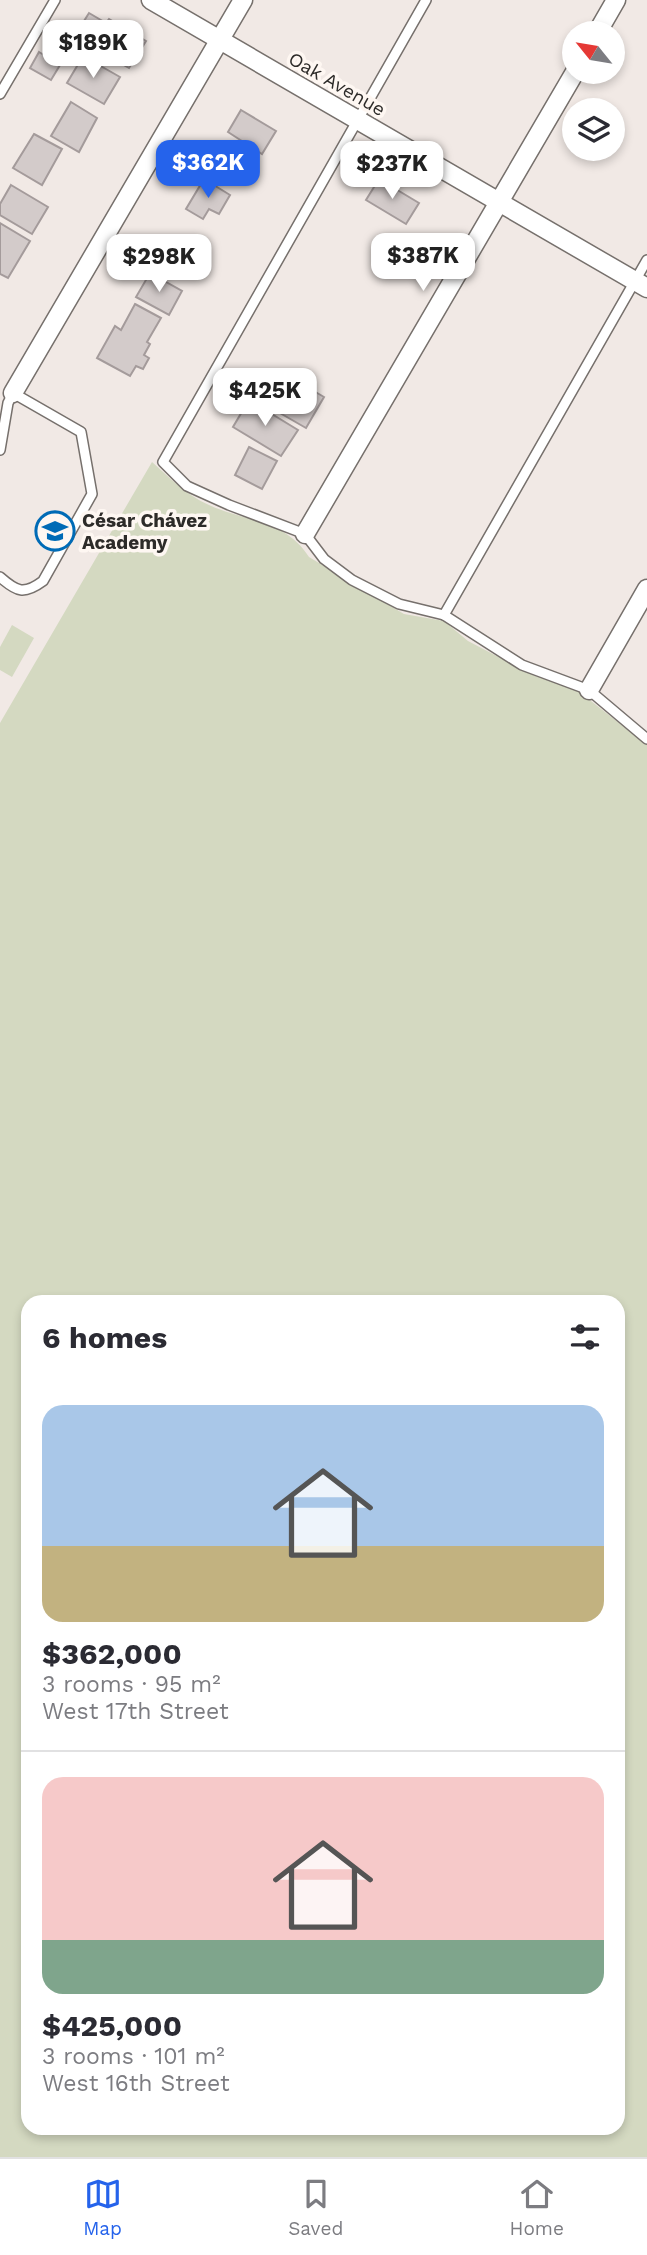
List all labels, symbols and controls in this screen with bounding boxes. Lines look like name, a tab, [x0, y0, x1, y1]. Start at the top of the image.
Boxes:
pin: $189K	[44, 20, 142, 80]
north arrow	[562, 21, 625, 84]
map controls	[562, 21, 625, 161]
text: $189K	[58, 29, 128, 56]
street label: Oak Avenue	[284, 47, 390, 121]
button: layers	[562, 98, 625, 161]
pin: $362K	[159, 140, 257, 200]
pin: $237K	[343, 142, 441, 201]
text: $362K	[172, 149, 244, 176]
text: $237K	[356, 150, 428, 177]
pin: $387K	[374, 233, 472, 293]
pin: $298K	[110, 234, 208, 294]
text: $387K	[387, 242, 459, 269]
text: $298K	[123, 243, 195, 270]
pin: $425K	[216, 368, 314, 428]
text: $425K	[229, 377, 301, 404]
place label: César Chávez Academy	[82, 509, 207, 554]
school or university icon: César Chávez Academy	[34, 510, 76, 552]
icon: filters	[566, 1318, 604, 1356]
text: 6 homes	[42, 1320, 167, 1355]
icon: home	[260, 1450, 386, 1576]
text: $362,000	[42, 1636, 182, 1671]
text: 3 rooms · 95 m²	[42, 1671, 221, 1698]
text: West 17th Street	[42, 1698, 229, 1725]
icon: home	[260, 1822, 386, 1948]
text: $425,000	[42, 2008, 182, 2043]
text: 3 rooms · 101 m²	[42, 2043, 225, 2070]
text: West 16th Street	[42, 2070, 230, 2097]
tab: Map	[83, 2175, 122, 2240]
tab: Saved	[288, 2175, 343, 2240]
tab: Home	[510, 2175, 564, 2240]

